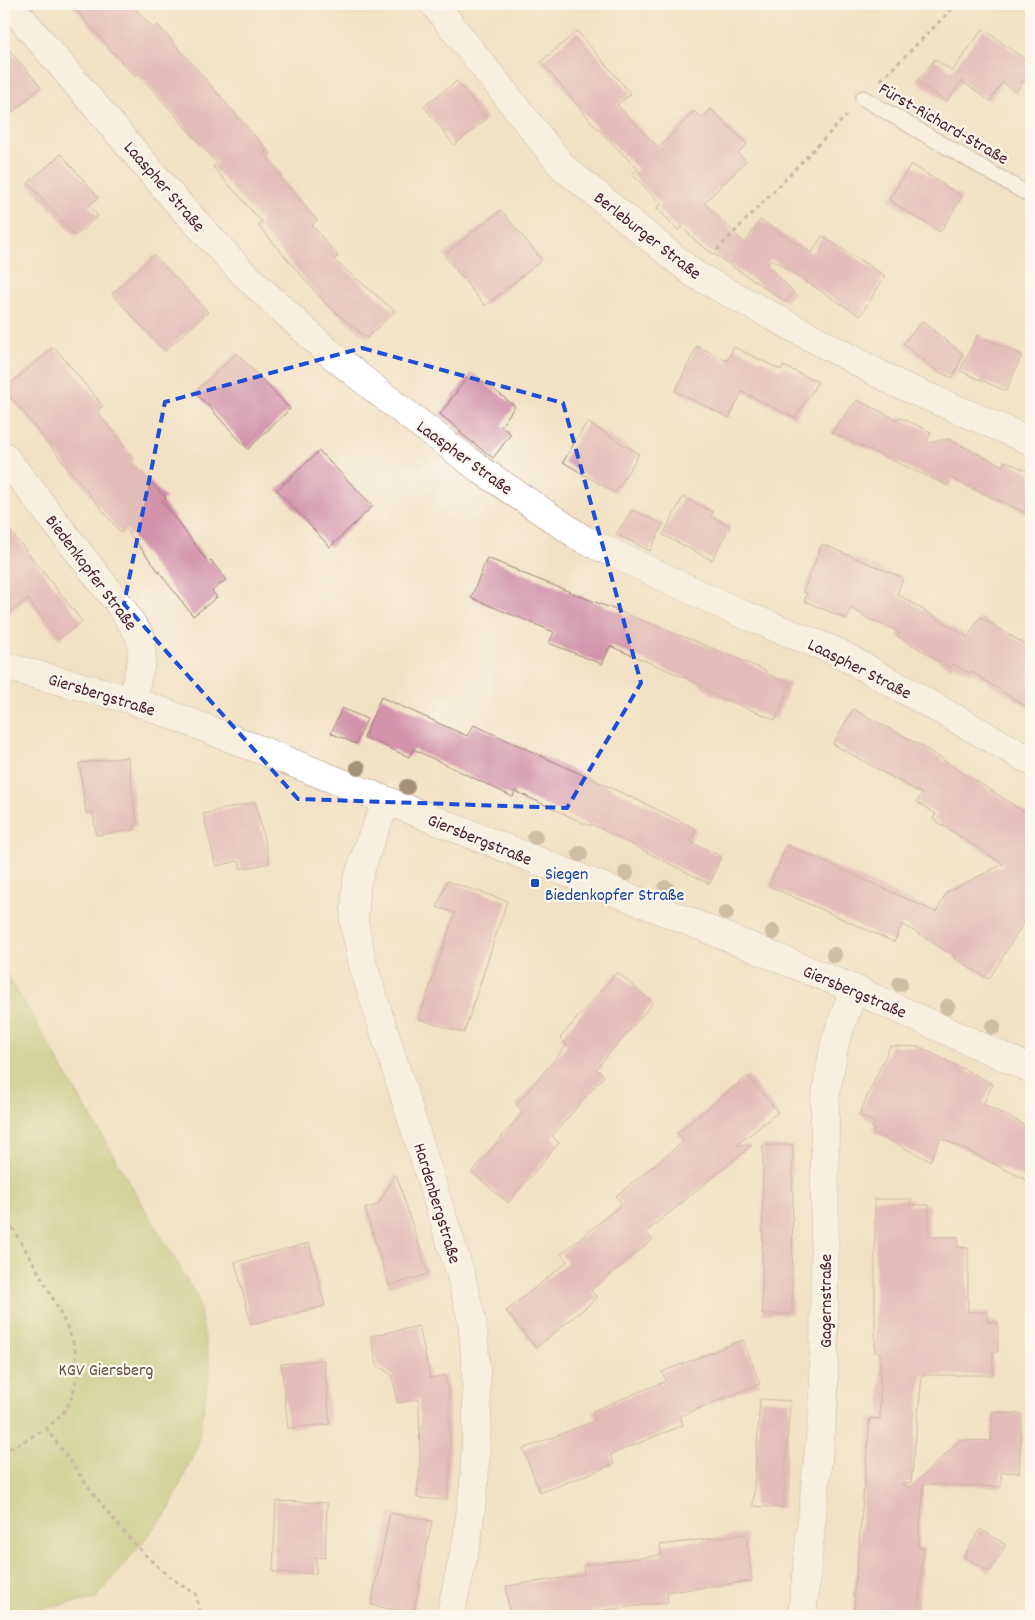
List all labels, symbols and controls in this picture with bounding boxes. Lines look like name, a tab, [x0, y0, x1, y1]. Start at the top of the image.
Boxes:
street label: Fürst-Richard-Straße	[873, 78, 1012, 173]
street label: Laaspher Straße	[117, 137, 210, 239]
street label: Berleburger Straße	[587, 187, 706, 287]
street label: Laaspher Straße	[410, 416, 517, 502]
street label: Biedenkopfer Straße	[38, 510, 142, 637]
street label: Laaspher Straße	[803, 633, 915, 707]
street label: Giersbergstraße	[45, 668, 158, 725]
street label: Giersbergstraße	[423, 809, 535, 874]
place label: Siegen Biedenkopfer Straße	[545, 863, 684, 909]
marker: Siegen Biedenkopfer Straße	[529, 877, 541, 889]
street label: Giersbergstraße	[798, 960, 910, 1026]
street label: Hardenbergstraße	[405, 1140, 466, 1267]
street label: Gagernstraße	[815, 1254, 840, 1348]
park label: KGV Giersberg	[58, 1359, 154, 1384]

